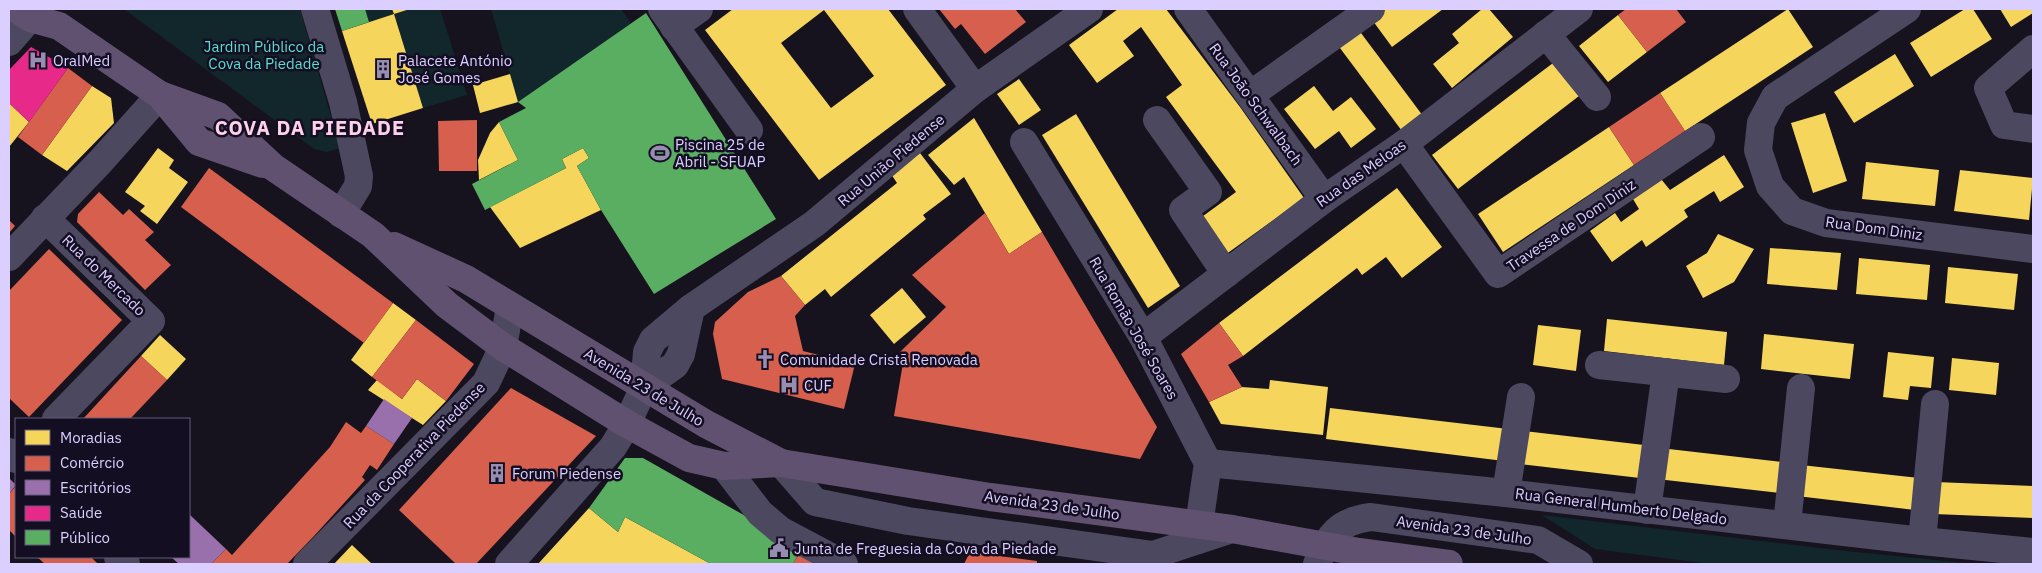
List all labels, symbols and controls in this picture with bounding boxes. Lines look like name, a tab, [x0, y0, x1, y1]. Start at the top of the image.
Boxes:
park label: Jardim Público da Cova da Piedade	[204, 37, 324, 73]
street label: Rua João Schwalbach	[1205, 39, 1307, 169]
hospital icon: OralMed	[27, 49, 49, 71]
place label: OralMed	[53, 51, 110, 70]
place label: Palacete António José Gomes	[398, 51, 512, 87]
building icon: Palacete António José Gomes	[372, 58, 394, 80]
street label: Rua União Piedense	[834, 110, 948, 210]
district label: COVA DA PIEDADE	[215, 114, 405, 141]
place label: Piscina 25 de Abril - SFUAP	[675, 135, 766, 171]
street label: Rua das Meloas	[1312, 135, 1410, 211]
sports icon: Piscina 25 de Abril - SFUAP	[649, 142, 671, 164]
street label: Travessa de Dom Diniz	[1503, 175, 1639, 275]
street label: Rua Dom Diniz	[1824, 212, 1924, 244]
street label: Rua do Mercado	[58, 230, 150, 320]
street label: Rua Romão José Soares	[1085, 253, 1183, 403]
street label: Avenida 23 de Julho	[581, 344, 707, 430]
church icon: Comunidade Cristã Renovada	[754, 348, 776, 370]
place label: Comunidade Cristã Renovada	[780, 350, 978, 369]
hospital icon: CUF	[778, 374, 800, 396]
place label: CUF	[804, 376, 832, 395]
street label: Rua da Cooperativa Piedense	[339, 378, 489, 532]
legend	[15, 418, 190, 558]
text: Moradias	[60, 428, 122, 447]
text: Comércio	[60, 453, 124, 472]
building icon: Forum Piedense	[486, 462, 508, 484]
place label: Forum Piedense	[512, 464, 621, 483]
text: Escritórios	[60, 478, 131, 497]
street label: Rua General Humberto Delgado	[1514, 484, 1728, 528]
street label: Avenida 23 de Julho	[983, 486, 1121, 524]
text: Saúde	[60, 503, 102, 522]
street label: Avenida 23 de Julho	[1395, 511, 1533, 549]
text: Público	[60, 528, 110, 547]
public building icon: Junta de Freguesia da Cova da Piedade	[768, 537, 790, 559]
place label: Junta de Freguesia da Cova da Piedade	[794, 539, 1057, 558]

